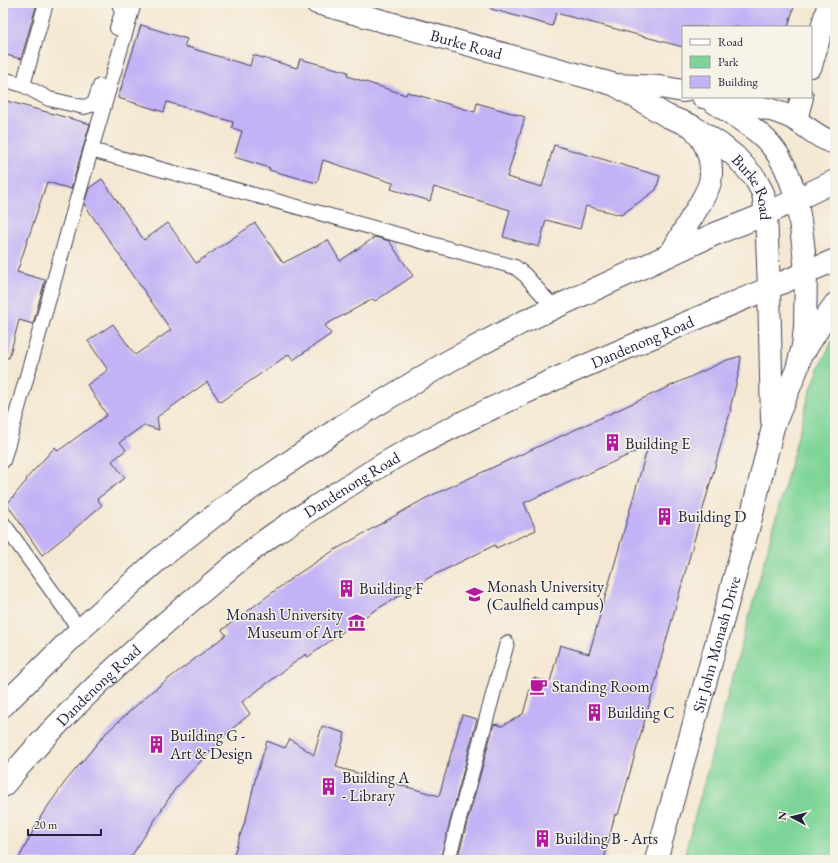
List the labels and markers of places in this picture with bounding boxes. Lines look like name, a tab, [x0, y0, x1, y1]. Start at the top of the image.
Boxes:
building icon: Building E	[602, 433, 622, 453]
place label: Building E	[625, 433, 690, 454]
building icon: Building D	[655, 506, 675, 526]
place label: Building D	[678, 506, 746, 527]
place label: Monash University (Caulfield campus)	[487, 576, 605, 615]
building icon: Building F	[336, 578, 356, 598]
place label: Building F	[359, 578, 423, 599]
school or university icon: Monash University (Caulfield campus)	[464, 585, 484, 605]
place label: Monash University Museum of Art	[226, 604, 344, 643]
museum icon: Monash University Museum of Art	[346, 613, 366, 633]
cafe icon: Standing Room	[529, 676, 549, 696]
place label: Standing Room	[552, 676, 650, 697]
building icon: Building C	[584, 702, 604, 722]
place label: Building C	[607, 702, 675, 723]
place label: Building G - Art & Design	[169, 725, 253, 764]
building icon: Building G - Art & Design	[147, 734, 167, 754]
place label: Building A - Library	[342, 767, 410, 806]
building icon: Building A - Library	[319, 776, 339, 796]
building icon: Building B - Arts	[532, 828, 552, 848]
place label: Building B - Arts	[555, 828, 658, 849]

